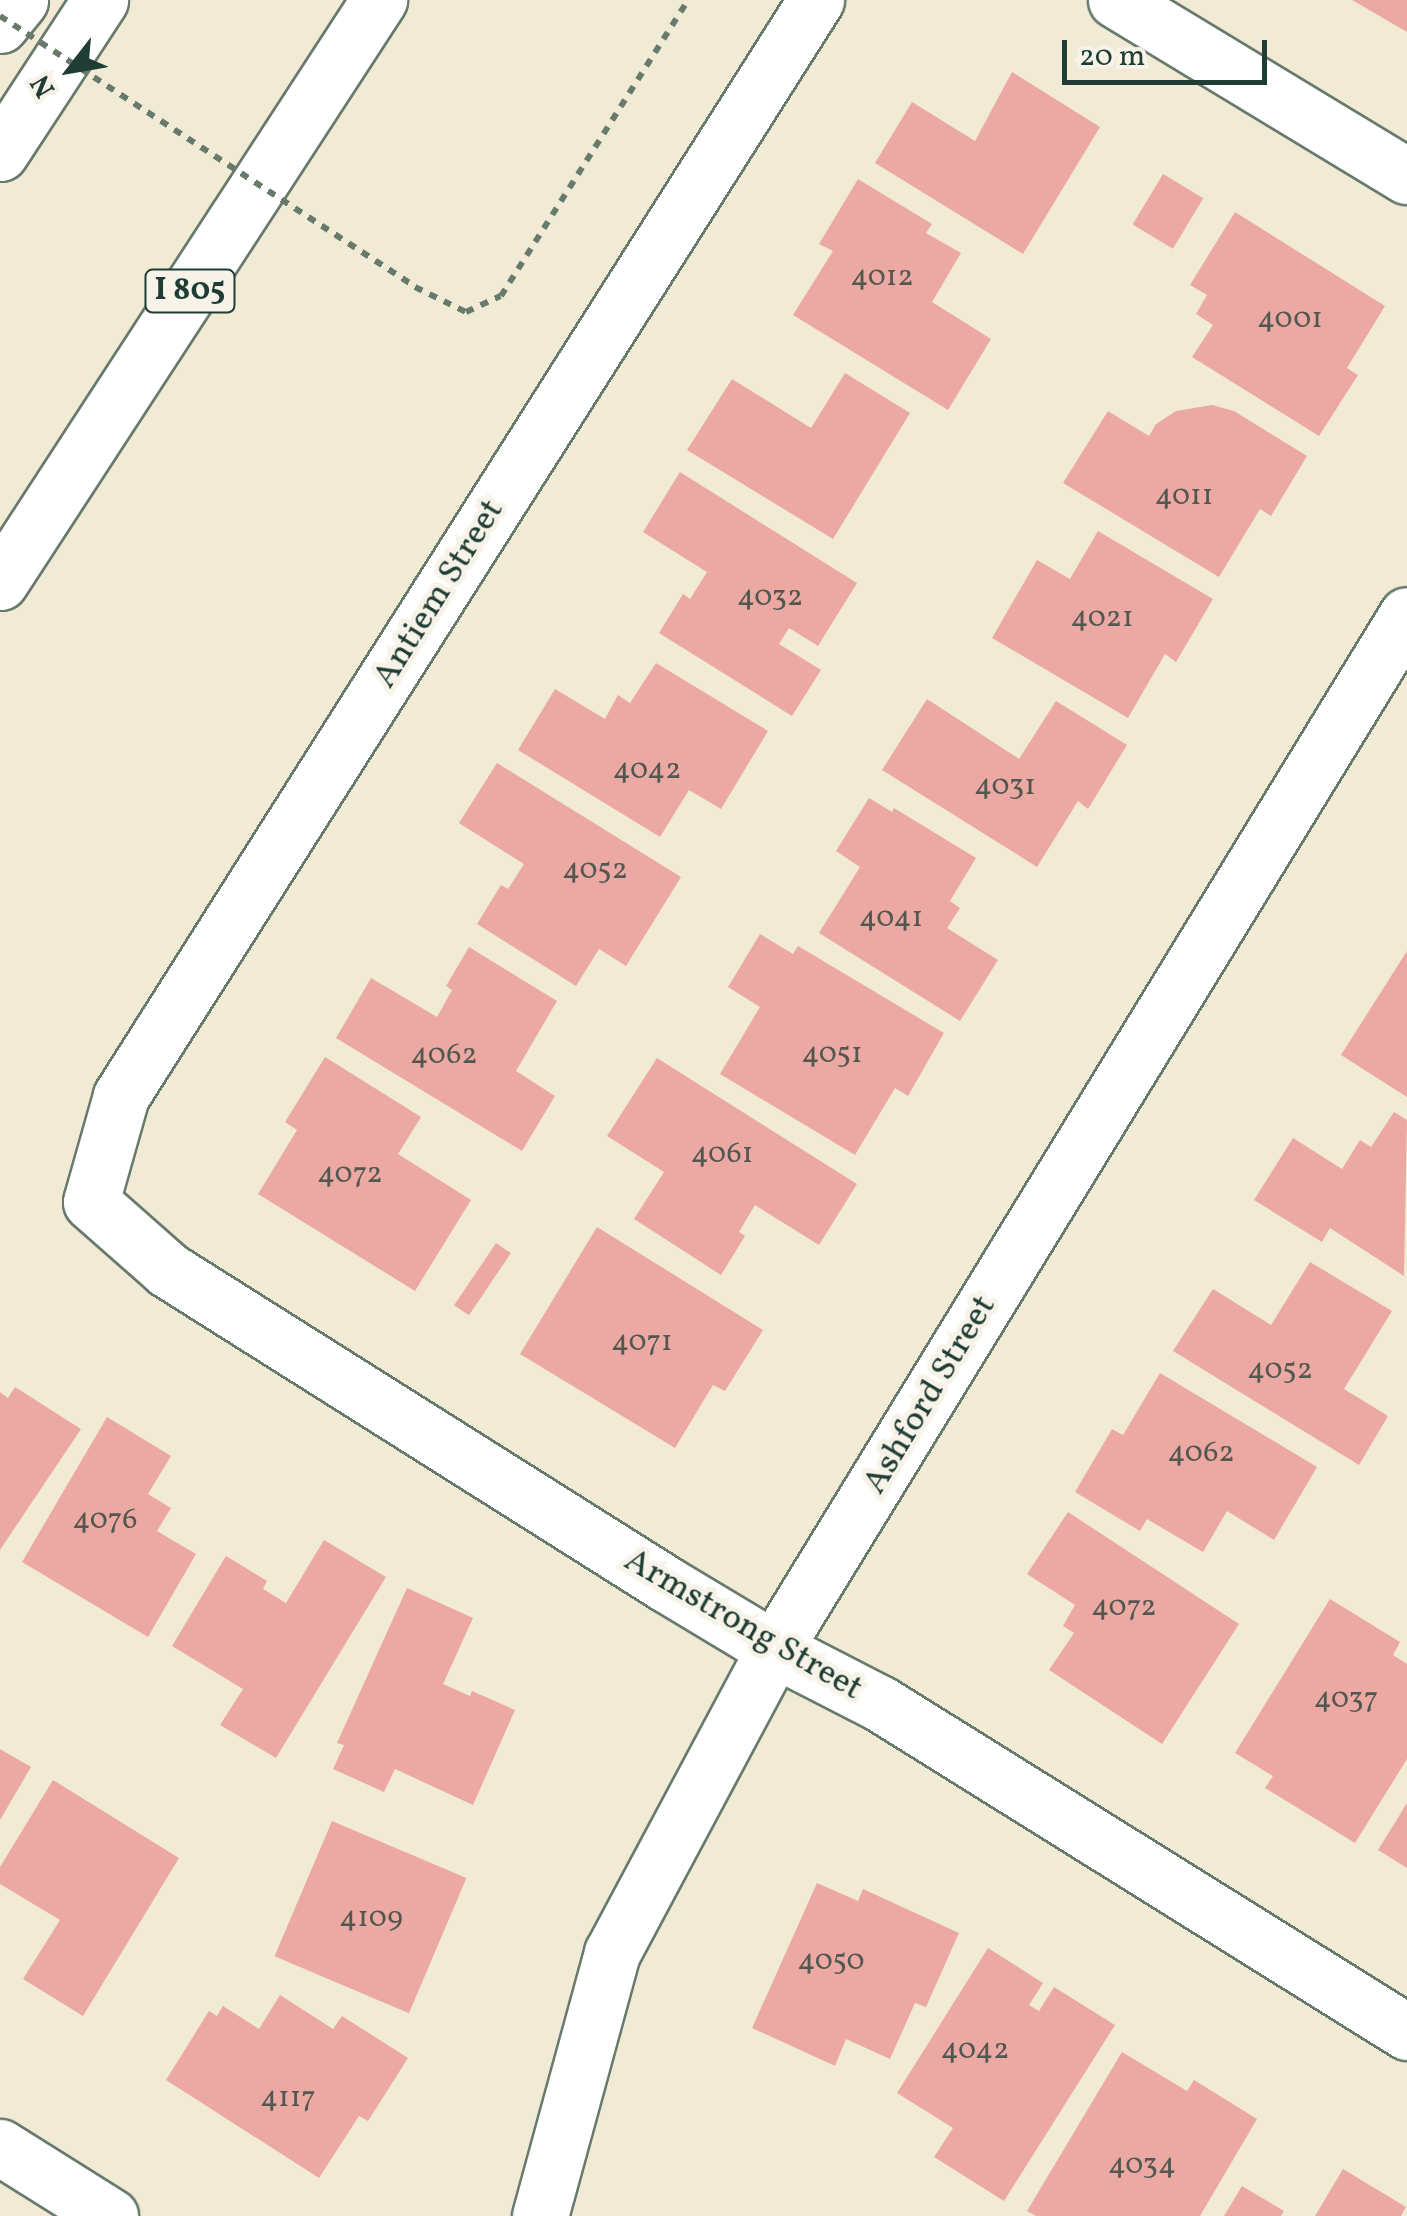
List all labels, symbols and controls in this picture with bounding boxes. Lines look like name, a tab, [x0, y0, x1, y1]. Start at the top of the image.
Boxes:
north arrow	[20, 20, 120, 120]
scale bar	[1067, 20, 1272, 82]
text: 20 m	[1079, 36, 1145, 78]
text: N	[22, 67, 66, 104]
house number: 4012	[850, 259, 914, 295]
road number: I 805	[142, 264, 238, 318]
house number: 4001	[1257, 301, 1323, 337]
house number: 4011	[1155, 478, 1213, 514]
street label: Antiem Street	[364, 492, 514, 696]
house number: 4032	[737, 579, 803, 615]
house number: 4021	[1070, 600, 1134, 636]
house number: 4042	[613, 752, 681, 788]
house number: 4031	[974, 768, 1036, 804]
house number: 4052	[562, 852, 628, 888]
house number: 4041	[859, 900, 923, 936]
house number: 4051	[801, 1036, 863, 1072]
house number: 4062	[410, 1037, 478, 1073]
house number: 4061	[691, 1136, 753, 1172]
house number: 4072	[317, 1156, 383, 1192]
street label: Ashford Street	[854, 1288, 1006, 1502]
house number: 4071	[611, 1324, 673, 1360]
house number: 4052	[1247, 1352, 1313, 1388]
house number: 4062	[1167, 1435, 1235, 1471]
house number: 4076	[72, 1502, 138, 1538]
street label: Armstrong Street	[616, 1540, 870, 1710]
house number: 4072	[1091, 1589, 1157, 1625]
house number: 4037	[1314, 1681, 1378, 1717]
house number: 4109	[339, 1900, 403, 1936]
house number: 4050	[798, 1943, 864, 1979]
house number: 4042	[941, 2032, 1009, 2068]
house number: 4117	[260, 2080, 316, 2116]
house number: 4034	[1108, 2147, 1176, 2183]

